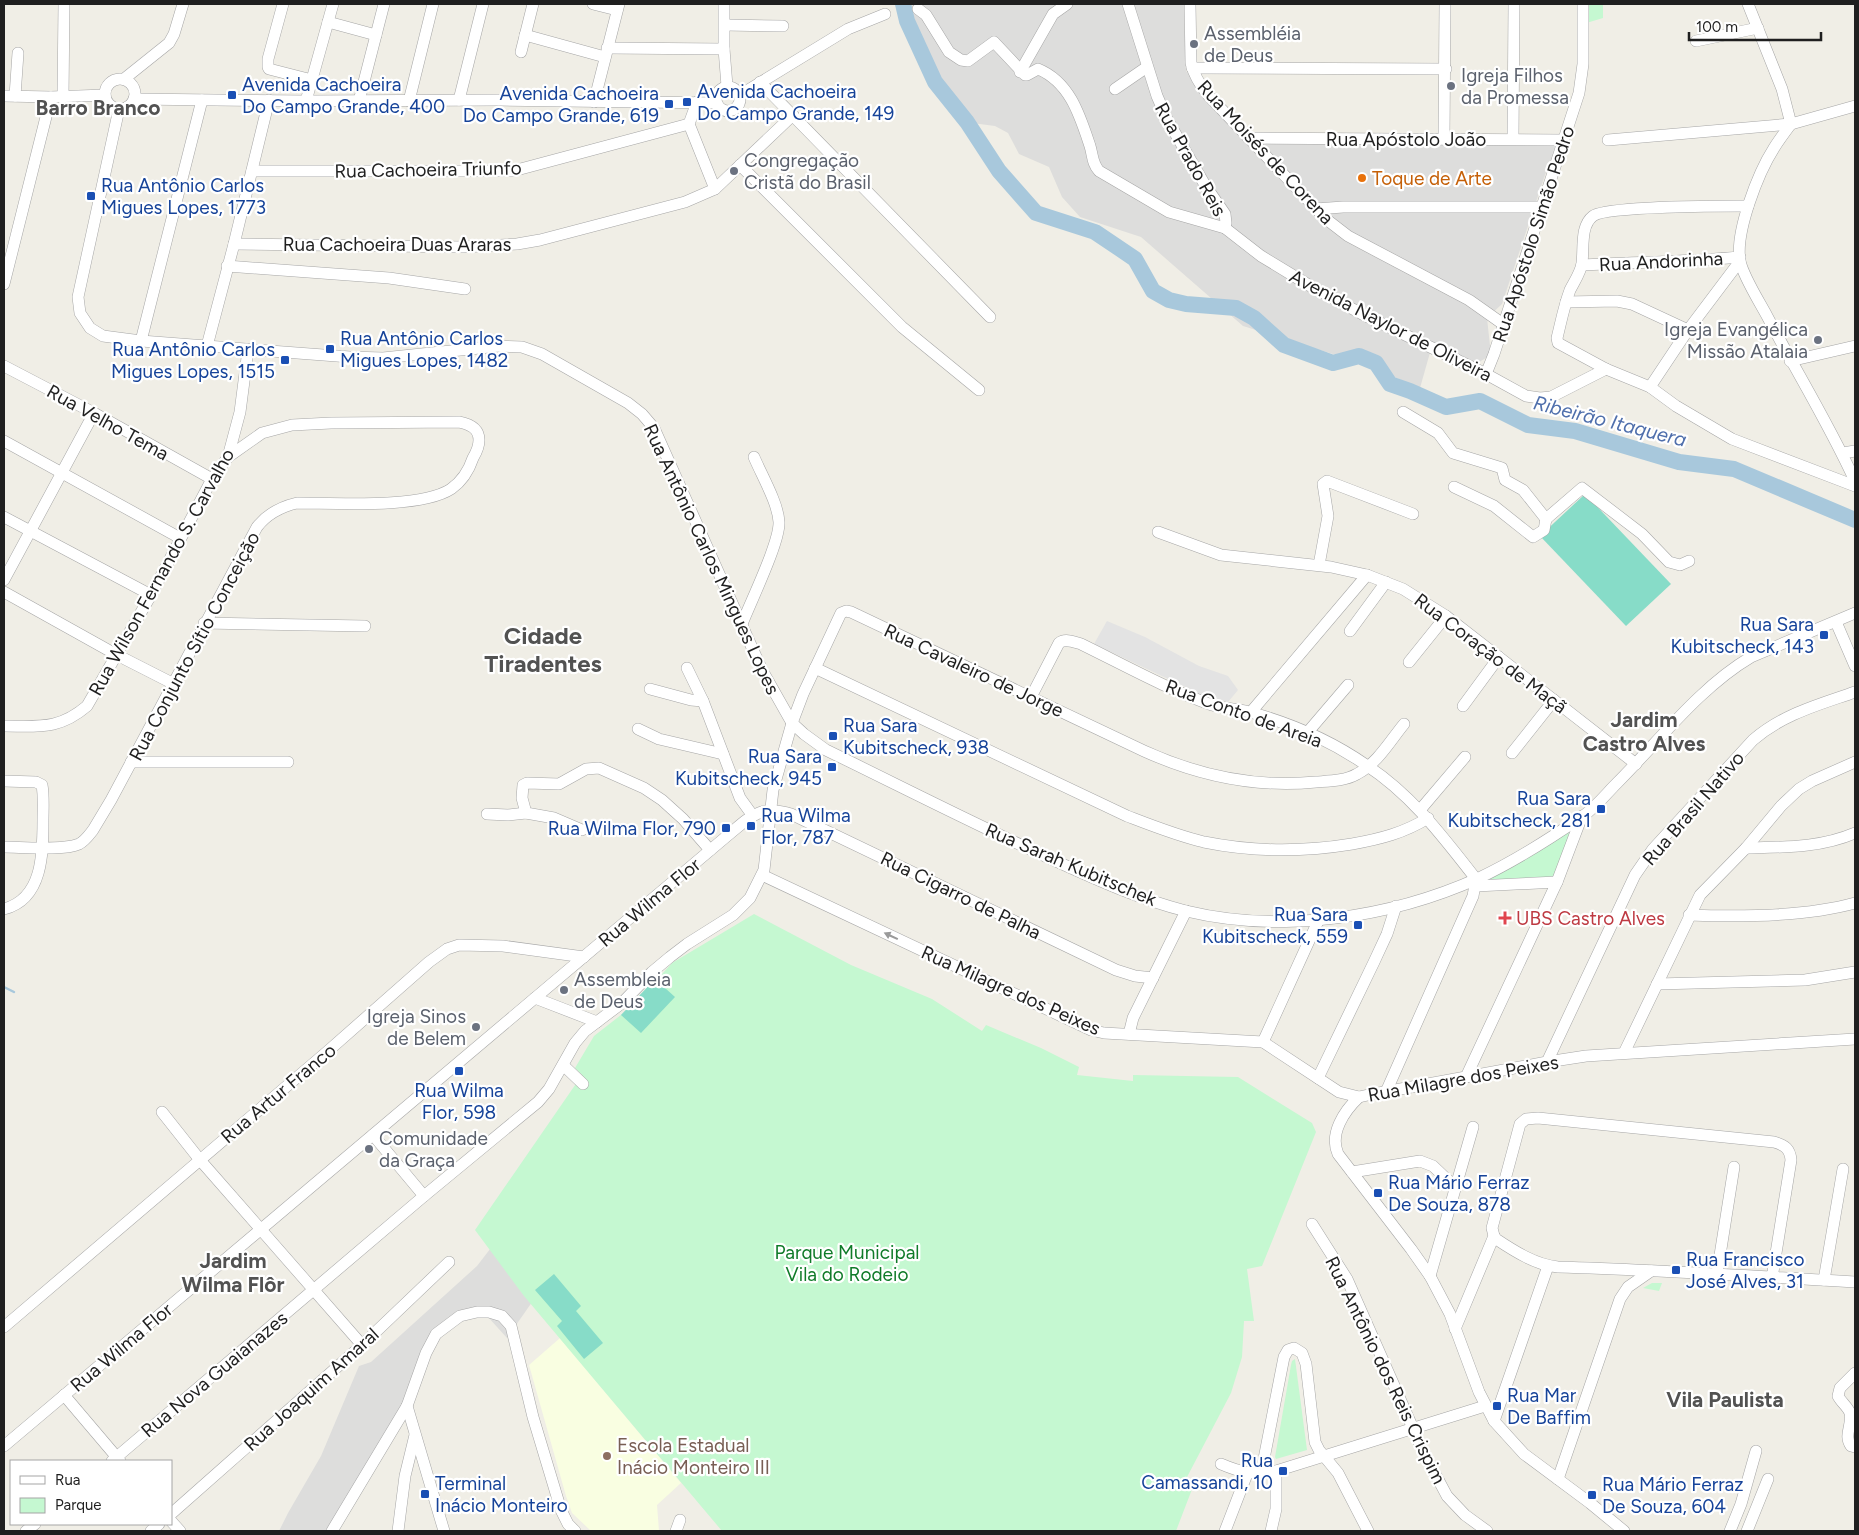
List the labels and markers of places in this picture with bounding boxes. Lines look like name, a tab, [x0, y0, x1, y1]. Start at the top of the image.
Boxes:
place label: Assembléia de Deus	[1204, 22, 1301, 67]
marker: Assembléia de Deus	[1188, 38, 1200, 50]
place label: Igreja Filhos da Promessa	[1461, 64, 1569, 109]
place label: Avenida Cachoeira Do Campo Grande, 400	[242, 73, 445, 118]
place label: Avenida Cachoeira Do Campo Grande, 149	[697, 80, 894, 125]
marker: Igreja Filhos da Promessa	[1445, 80, 1457, 92]
place label: Avenida Cachoeira Do Campo Grande, 619	[463, 82, 659, 127]
marker: Avenida Cachoeira Do Campo Grande, 400	[226, 89, 238, 101]
marker: Avenida Cachoeira Do Campo Grande, 149	[681, 96, 693, 108]
marker: Avenida Cachoeira Do Campo Grande, 619	[663, 98, 675, 110]
place label: Congregação Cristã do Brasil	[744, 149, 871, 194]
marker: Congregação Cristã do Brasil	[728, 165, 740, 177]
place label: Toque de Arte	[1372, 167, 1492, 190]
marker: Toque de Arte	[1356, 172, 1368, 184]
place label: Rua Antônio Carlos Migues Lopes, 1773	[101, 174, 266, 219]
marker: Rua Antônio Carlos Migues Lopes, 1773	[85, 190, 97, 202]
place label: Igreja Evangélica Missão Atalaia	[1664, 318, 1808, 363]
place label: Rua Antônio Carlos Migues Lopes, 1482	[340, 327, 508, 372]
marker: Igreja Evangélica Missão Atalaia	[1812, 334, 1824, 346]
place label: Rua Antônio Carlos Migues Lopes, 1515	[111, 338, 275, 383]
marker: Rua Antônio Carlos Migues Lopes, 1482	[324, 343, 336, 355]
marker: Rua Antônio Carlos Migues Lopes, 1515	[279, 354, 291, 366]
place label: Rua Sara Kubitscheck, 143	[1671, 613, 1814, 658]
marker: Rua Sara Kubitscheck, 143	[1818, 629, 1830, 641]
place label: Rua Sara Kubitscheck, 938	[843, 714, 989, 759]
marker: Rua Sara Kubitscheck, 938	[827, 730, 839, 742]
place label: Rua Sara Kubitscheck, 945	[675, 745, 822, 790]
marker: Rua Sara Kubitscheck, 945	[826, 761, 838, 773]
place label: Rua Sara Kubitscheck, 281	[1447, 787, 1591, 832]
marker: Rua Sara Kubitscheck, 281	[1595, 803, 1607, 815]
place label: Rua Wilma Flor, 787	[761, 804, 851, 849]
place label: Rua Wilma Flor, 790	[548, 817, 716, 840]
marker: Rua Wilma Flor, 787	[745, 820, 757, 832]
marker: Rua Wilma Flor, 790	[720, 822, 732, 834]
place label: Rua Sara Kubitscheck, 559	[1202, 903, 1348, 948]
place label: UBS Castro Alves	[1516, 907, 1665, 930]
marker: UBS Castro Alves	[1498, 911, 1512, 925]
marker: Rua Sara Kubitscheck, 559	[1352, 919, 1364, 931]
place label: Assembleia de Deus	[574, 968, 671, 1013]
marker: Assembleia de Deus	[558, 984, 570, 996]
place label: Igreja Sinos de Belem	[367, 1005, 466, 1050]
marker: Igreja Sinos de Belem	[470, 1021, 482, 1033]
marker: Rua Wilma Flor, 598	[453, 1065, 465, 1077]
place label: Rua Wilma Flor, 598	[414, 1079, 504, 1124]
place label: Comunidade da Graça	[379, 1127, 488, 1172]
marker: Comunidade da Graça	[363, 1143, 375, 1155]
place label: Rua Mário Ferraz De Souza, 878	[1388, 1171, 1530, 1216]
marker: Rua Mário Ferraz De Souza, 878	[1372, 1187, 1384, 1199]
place label: Rua Francisco José Alves, 31	[1686, 1248, 1805, 1293]
marker: Rua Francisco José Alves, 31	[1670, 1264, 1682, 1276]
place label: Rua Mar De Baffim	[1507, 1384, 1591, 1429]
marker: Rua Mar De Baffim	[1491, 1400, 1503, 1412]
place label: Escola Estadual Inácio Monteiro III	[617, 1434, 770, 1479]
place label: Rua Camassandi, 10	[1141, 1449, 1273, 1494]
marker: Escola Estadual Inácio Monteiro III	[601, 1450, 613, 1462]
marker: Rua Camassandi, 10	[1277, 1465, 1289, 1477]
place label: Terminal Inácio Monteiro	[435, 1472, 568, 1517]
place label: Rua Mário Ferraz De Souza, 604	[1602, 1473, 1744, 1518]
marker: Terminal Inácio Monteiro	[419, 1488, 431, 1500]
marker: Rua Mário Ferraz De Souza, 604	[1586, 1489, 1598, 1501]

